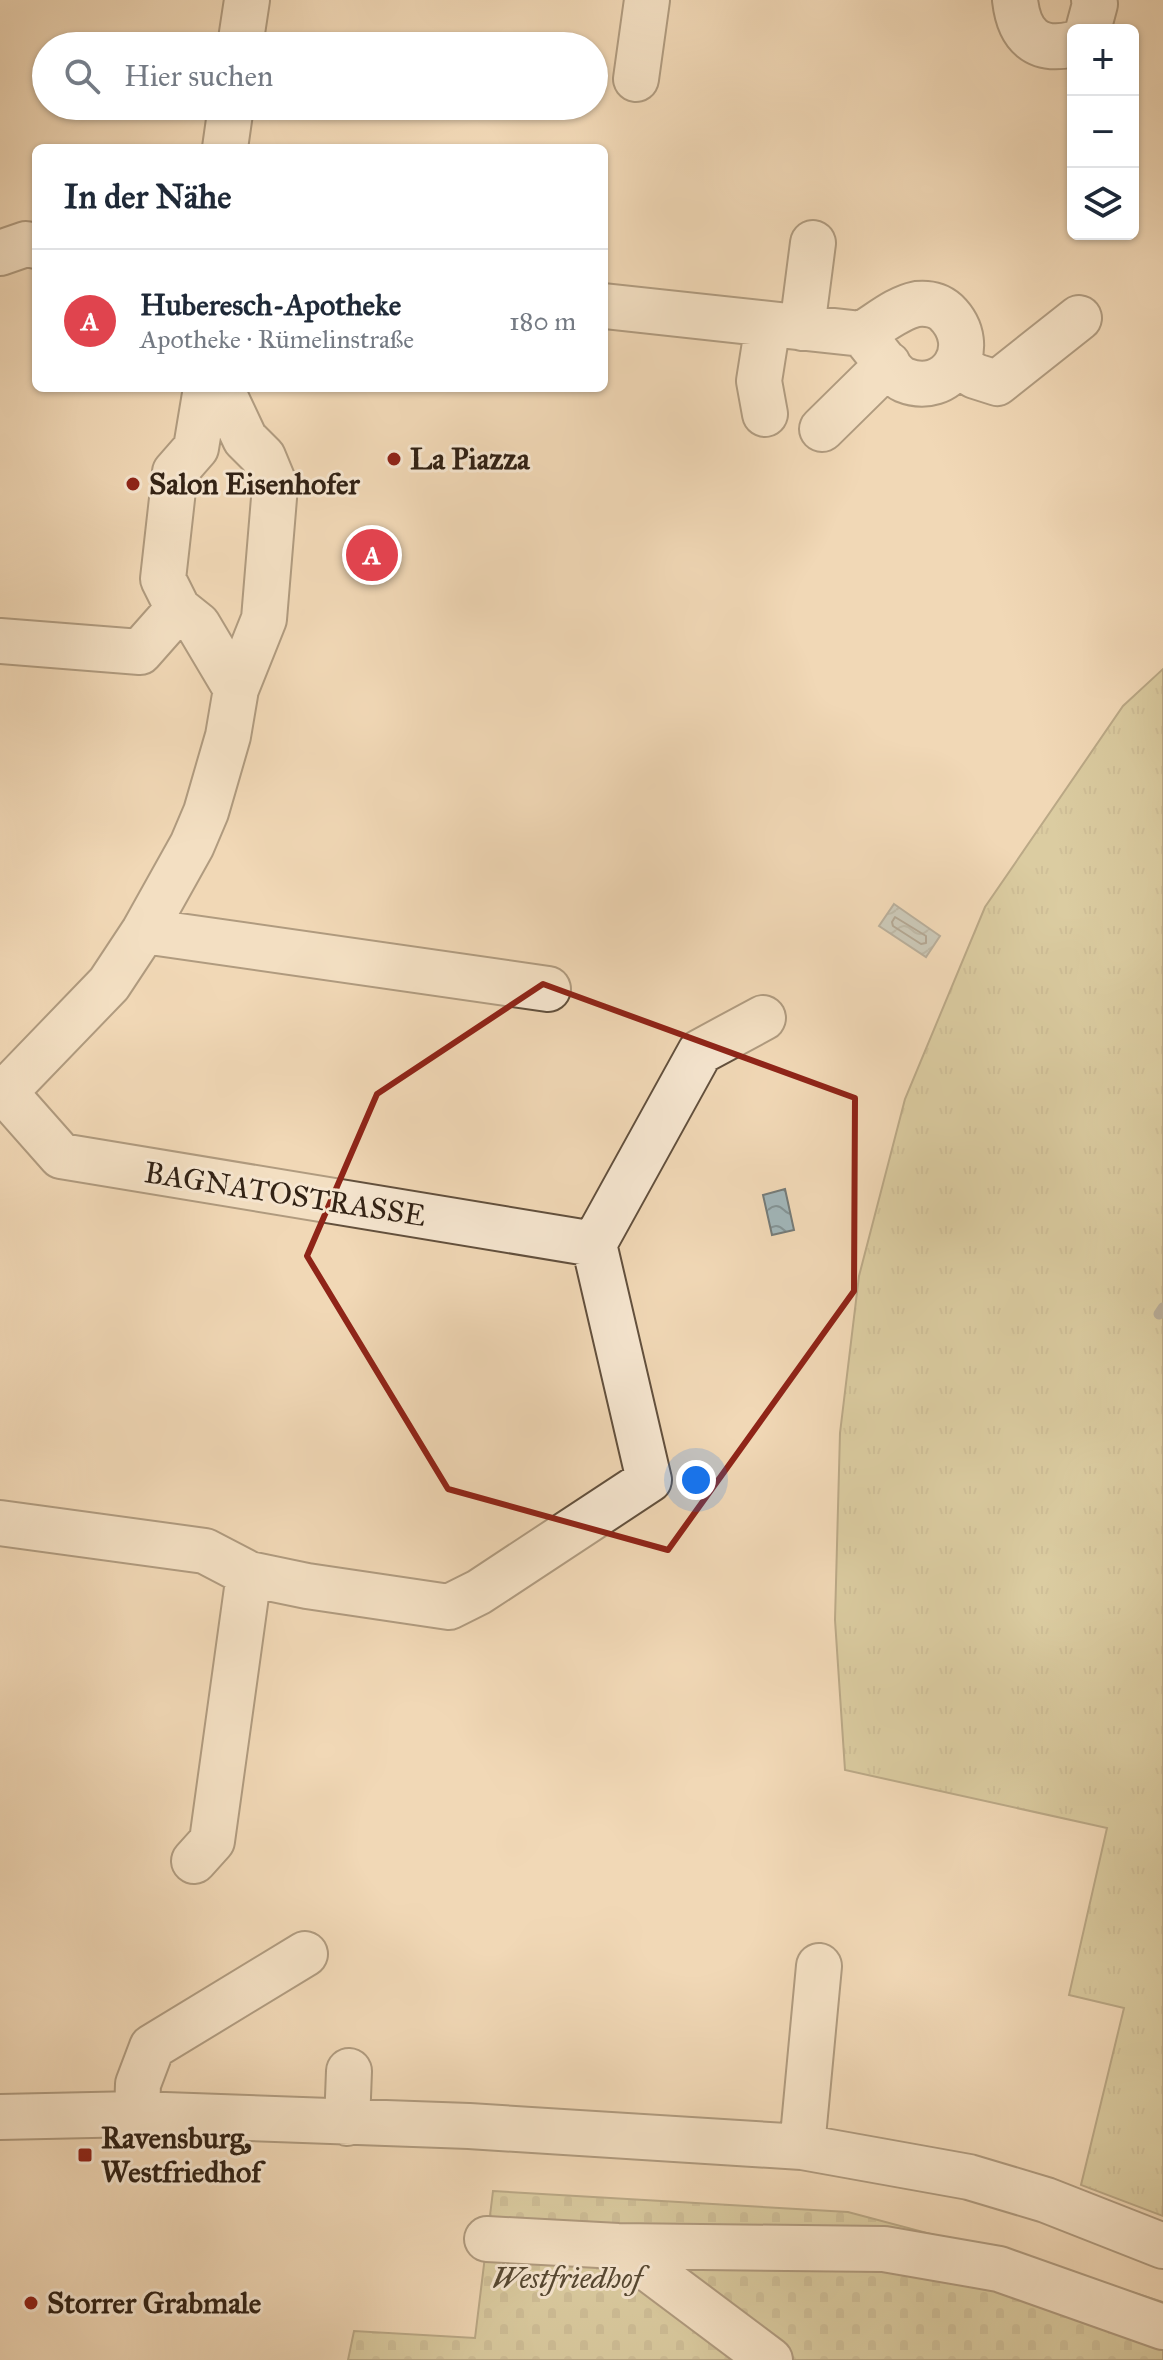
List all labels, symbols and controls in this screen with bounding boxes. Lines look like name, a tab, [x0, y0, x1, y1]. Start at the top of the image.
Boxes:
map controls	[1067, 24, 1139, 240]
button: +	[1067, 24, 1139, 96]
search box	[32, 32, 608, 120]
icon: search	[60, 54, 104, 98]
text: Hier suchen	[124, 58, 273, 94]
button: −	[1067, 96, 1139, 168]
button: layers	[1067, 168, 1139, 240]
text: In der Nähe	[64, 176, 231, 217]
text: Huberesch-Apotheke	[140, 287, 401, 323]
text: A	[81, 305, 99, 337]
text: 180 m	[509, 305, 576, 337]
text: Apotheke · Rümelinstraße	[140, 323, 414, 355]
place label: La Piazza	[410, 441, 531, 477]
marker: La Piazza	[385, 450, 403, 468]
place label: Salon Eisenhofer	[149, 466, 360, 502]
marker: Salon Eisenhofer	[124, 475, 142, 493]
pin: A	[346, 525, 398, 585]
street label: BAGNATOSTRASSE	[142, 1154, 428, 1234]
your location	[676, 1460, 716, 1500]
place label: Ravensburg, Westfriedhof	[101, 2120, 266, 2190]
marker: Ravensburg, Westfriedhof	[76, 2146, 94, 2164]
park label: Westfriedhof	[492, 2260, 650, 2296]
place label: Storrer Grabmale	[47, 2285, 262, 2321]
marker: Storrer Grabmale	[22, 2294, 40, 2312]

